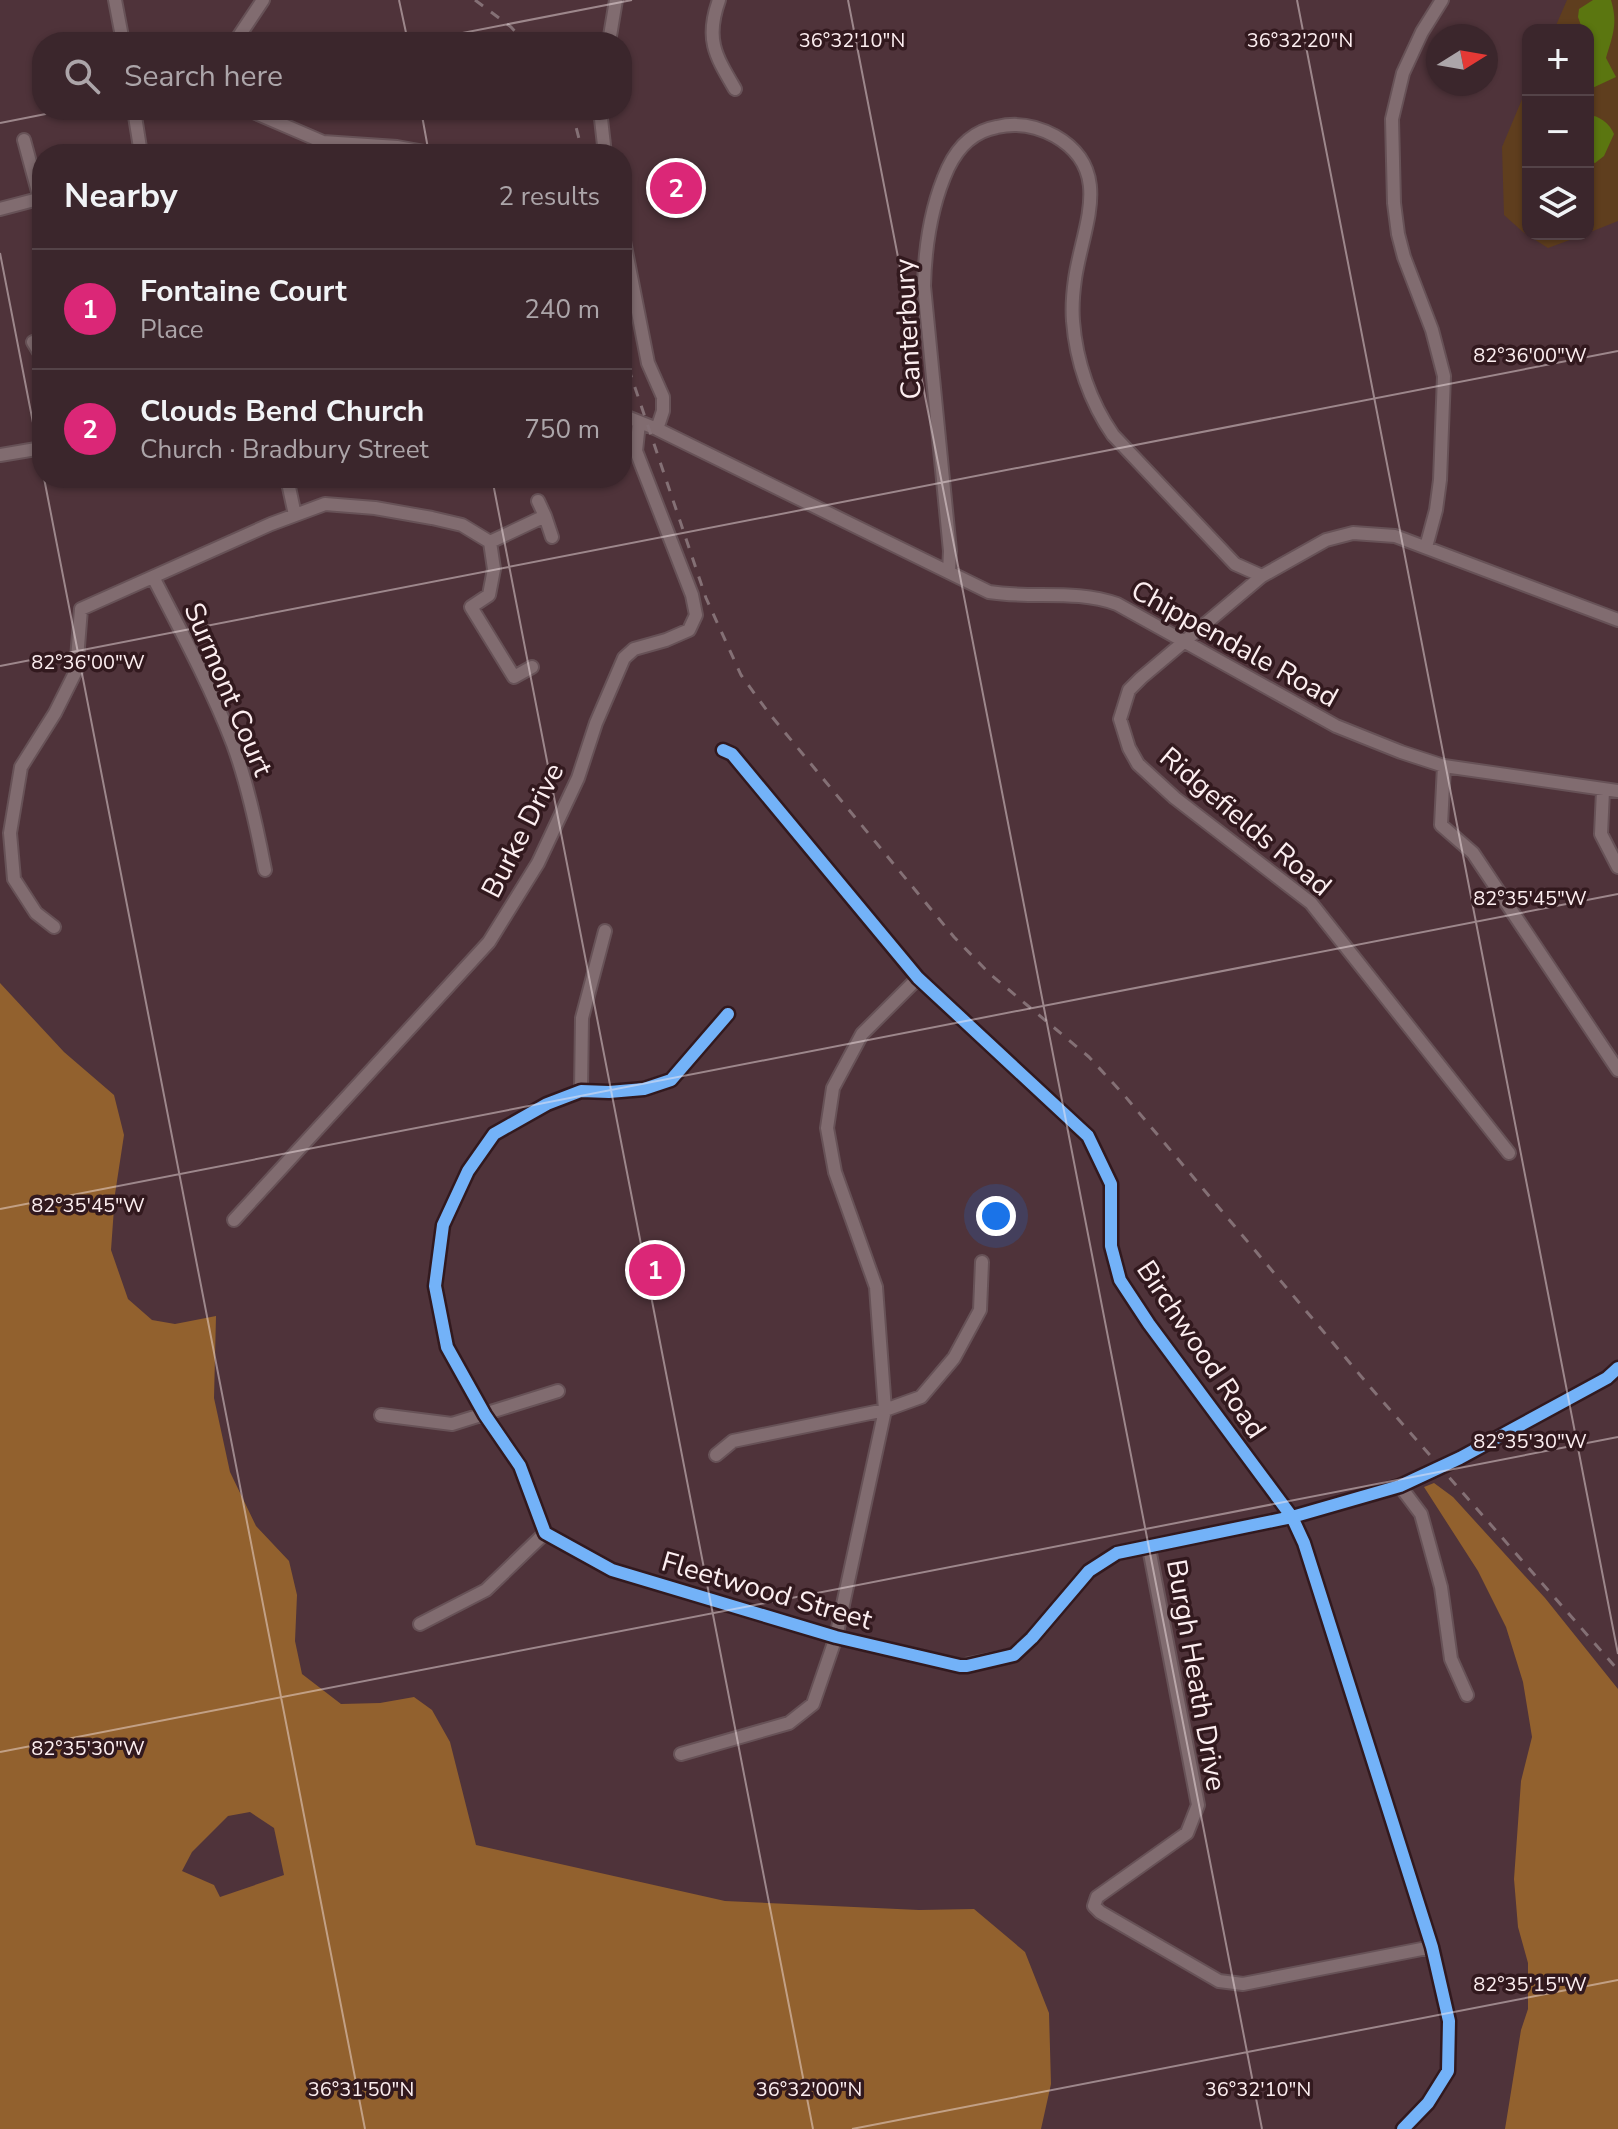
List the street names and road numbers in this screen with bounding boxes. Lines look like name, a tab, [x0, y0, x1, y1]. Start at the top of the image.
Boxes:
street label: Canterbury	[885, 257, 931, 400]
street label: Chippendale Road	[1124, 571, 1345, 717]
street label: Surmont Court	[174, 597, 282, 782]
street label: Ridgefields Road	[1151, 739, 1339, 905]
street label: Burke Drive	[473, 756, 573, 904]
street label: Birchwood Road	[1128, 1253, 1275, 1446]
street label: Fleetwood Street	[657, 1543, 877, 1639]
street label: Burgh Heath Drive	[1157, 1556, 1235, 1794]

